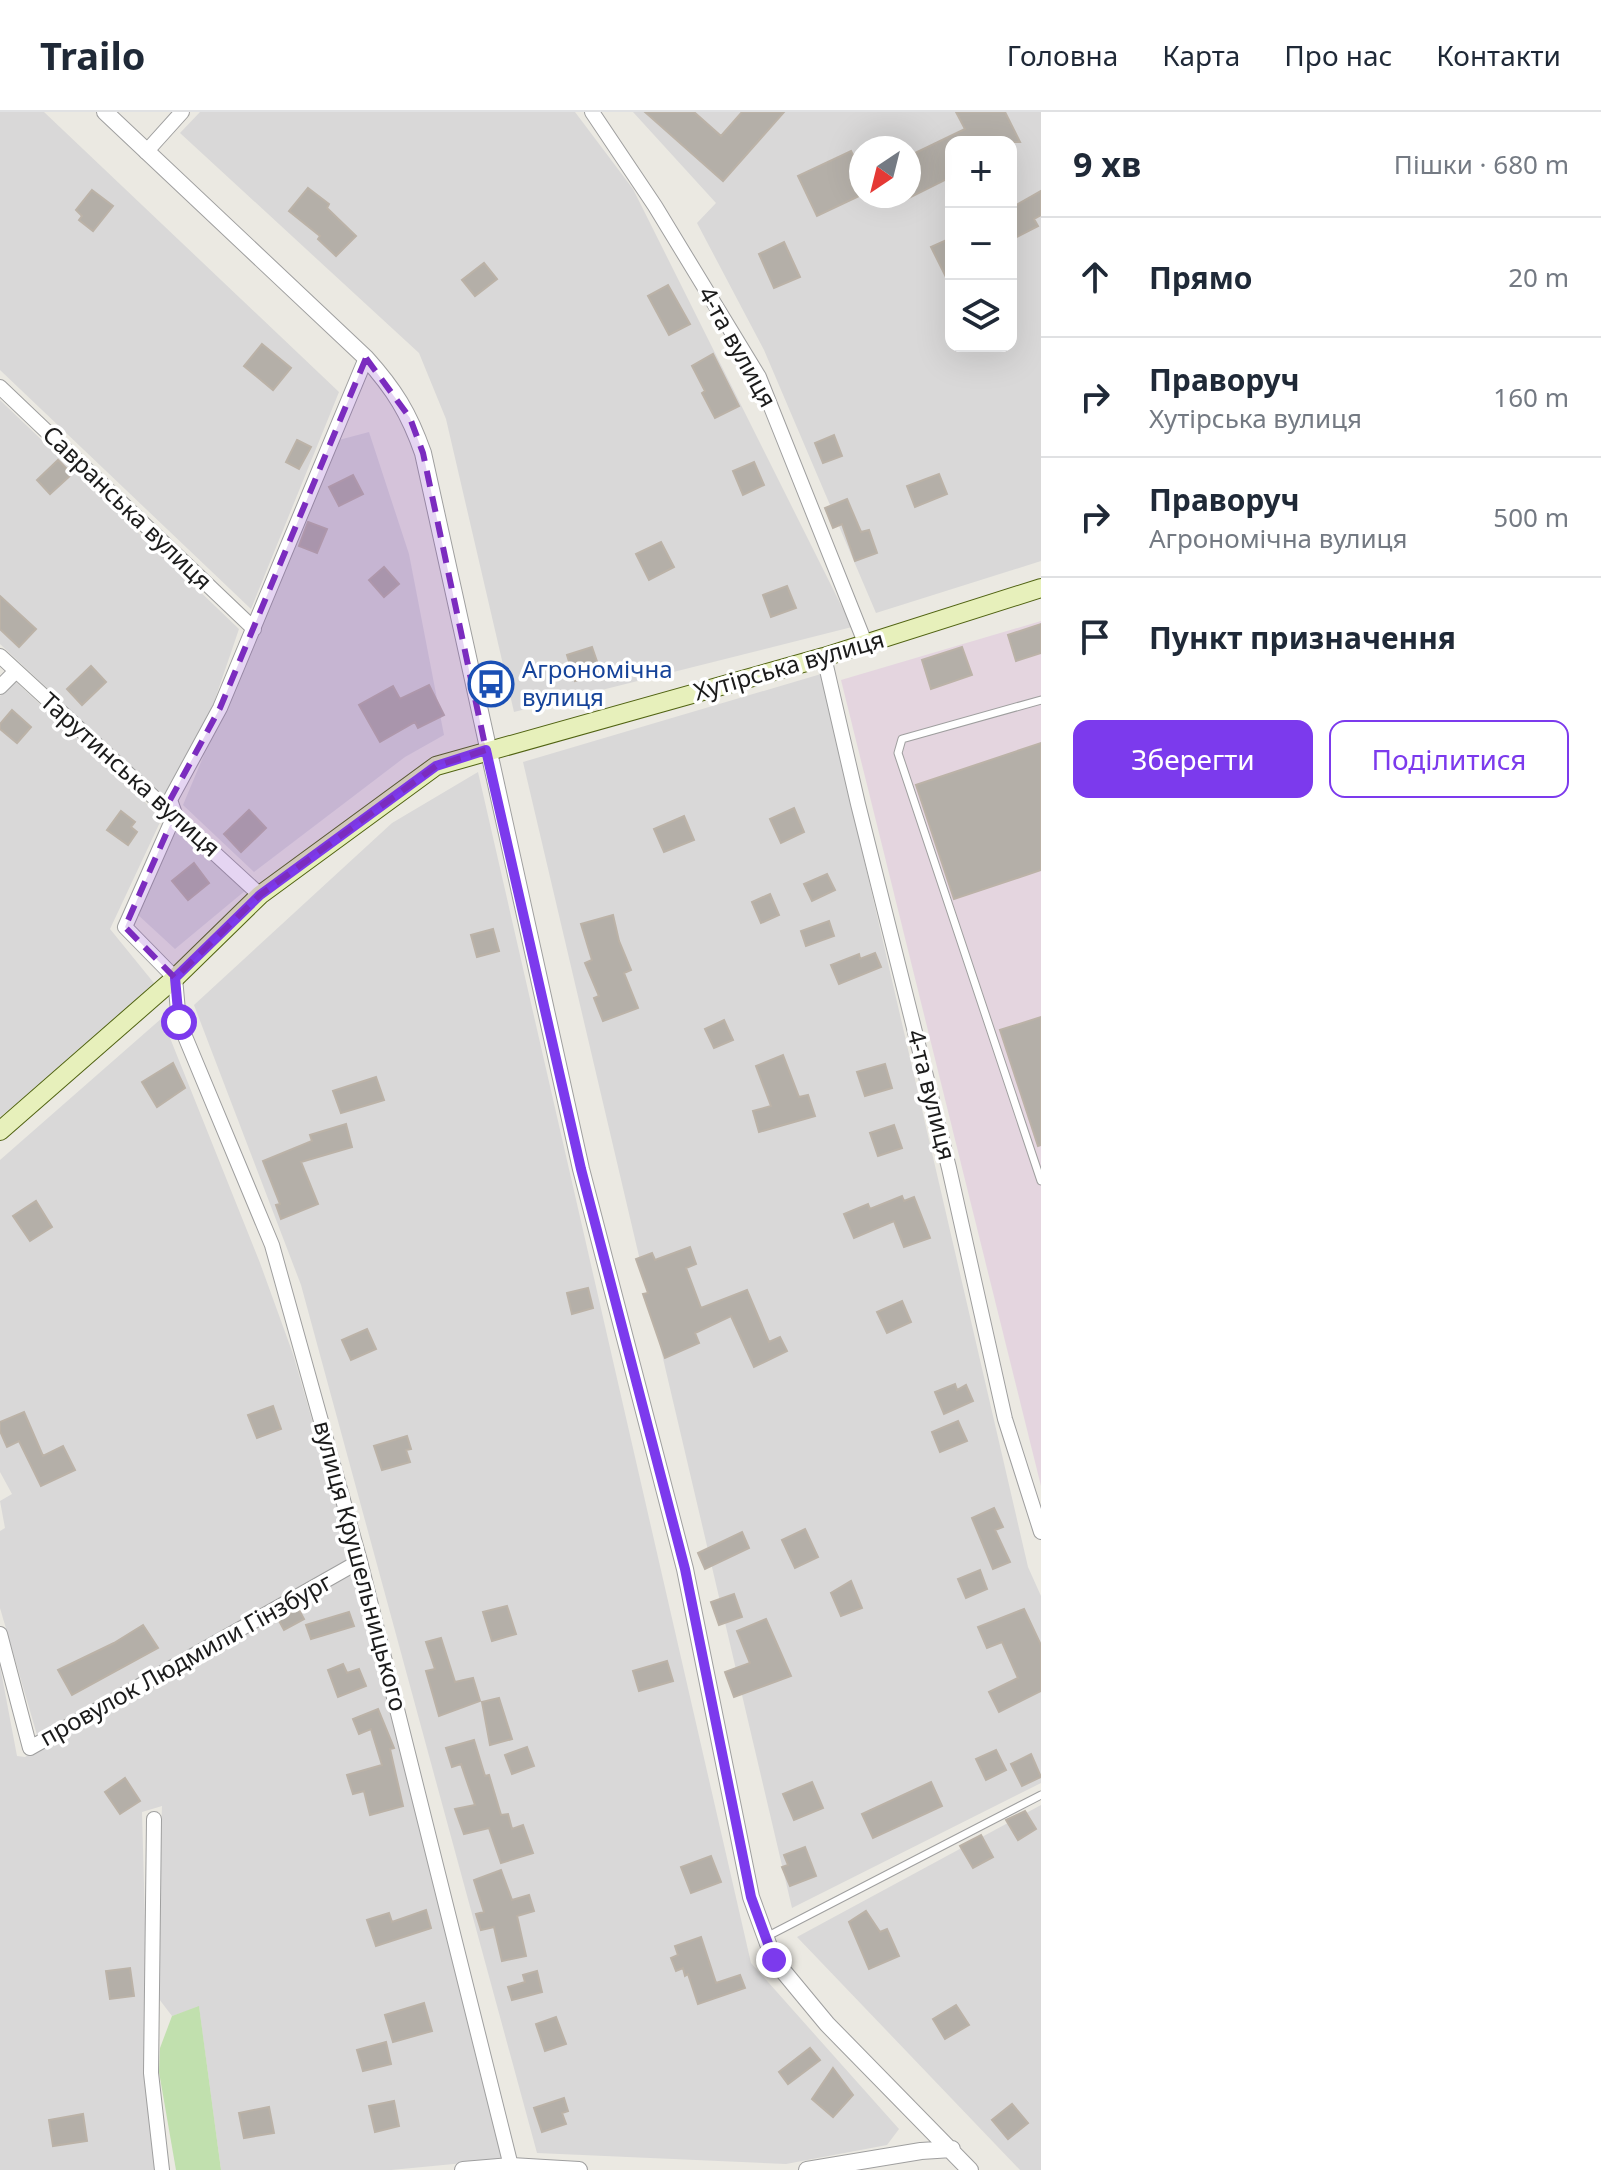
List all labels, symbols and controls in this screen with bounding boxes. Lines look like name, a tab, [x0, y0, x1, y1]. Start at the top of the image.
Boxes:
text: Trailo	[40, 29, 145, 81]
text: Головна	[1007, 36, 1118, 74]
text: Карта	[1162, 36, 1240, 74]
text: Про нас	[1284, 36, 1392, 74]
text: Контакти	[1436, 36, 1561, 74]
north arrow	[849, 136, 921, 208]
map controls	[945, 136, 1017, 352]
button: +	[945, 136, 1017, 208]
text: 9 хв	[1073, 141, 1141, 187]
text: Пішки · 680 m	[1394, 146, 1569, 182]
button: −	[945, 208, 1017, 280]
icon: ahead	[1073, 255, 1117, 299]
text: Прямо	[1149, 257, 1253, 298]
text: 20 m	[1508, 259, 1569, 295]
street label: 4-та вулиця	[692, 280, 785, 413]
button: layers	[945, 280, 1017, 352]
text: Праворуч	[1149, 359, 1300, 400]
icon: right	[1073, 375, 1117, 419]
text: 160 m	[1493, 379, 1569, 415]
text: Хутірська вулиця	[1149, 400, 1362, 436]
street label: Савранська вулиця	[36, 417, 220, 596]
text: Праворуч	[1149, 479, 1300, 520]
icon: right	[1073, 495, 1117, 539]
text: 500 m	[1493, 499, 1569, 535]
text: Агрономічна вулиця	[1149, 520, 1407, 556]
icon: arrive	[1073, 615, 1117, 659]
text: Пункт призначення	[1149, 617, 1456, 658]
street label: Хутірська вулиця	[690, 622, 888, 708]
place label: Агрономічна вулиця	[522, 652, 673, 713]
bus stop icon: Агрономічна вулиця	[467, 660, 515, 708]
street label: Тарутинська вулиця	[34, 684, 228, 864]
button: Зберегти	[1073, 720, 1313, 798]
button: Поділитися	[1329, 720, 1569, 798]
route start	[161, 1004, 197, 1040]
street label: 4-та вулиця	[900, 1026, 965, 1163]
street label: вулиця Крушельницького	[307, 1417, 416, 1715]
street label: провулок Людмили Гінзбург	[33, 1564, 338, 1753]
route end	[756, 1942, 792, 1978]

